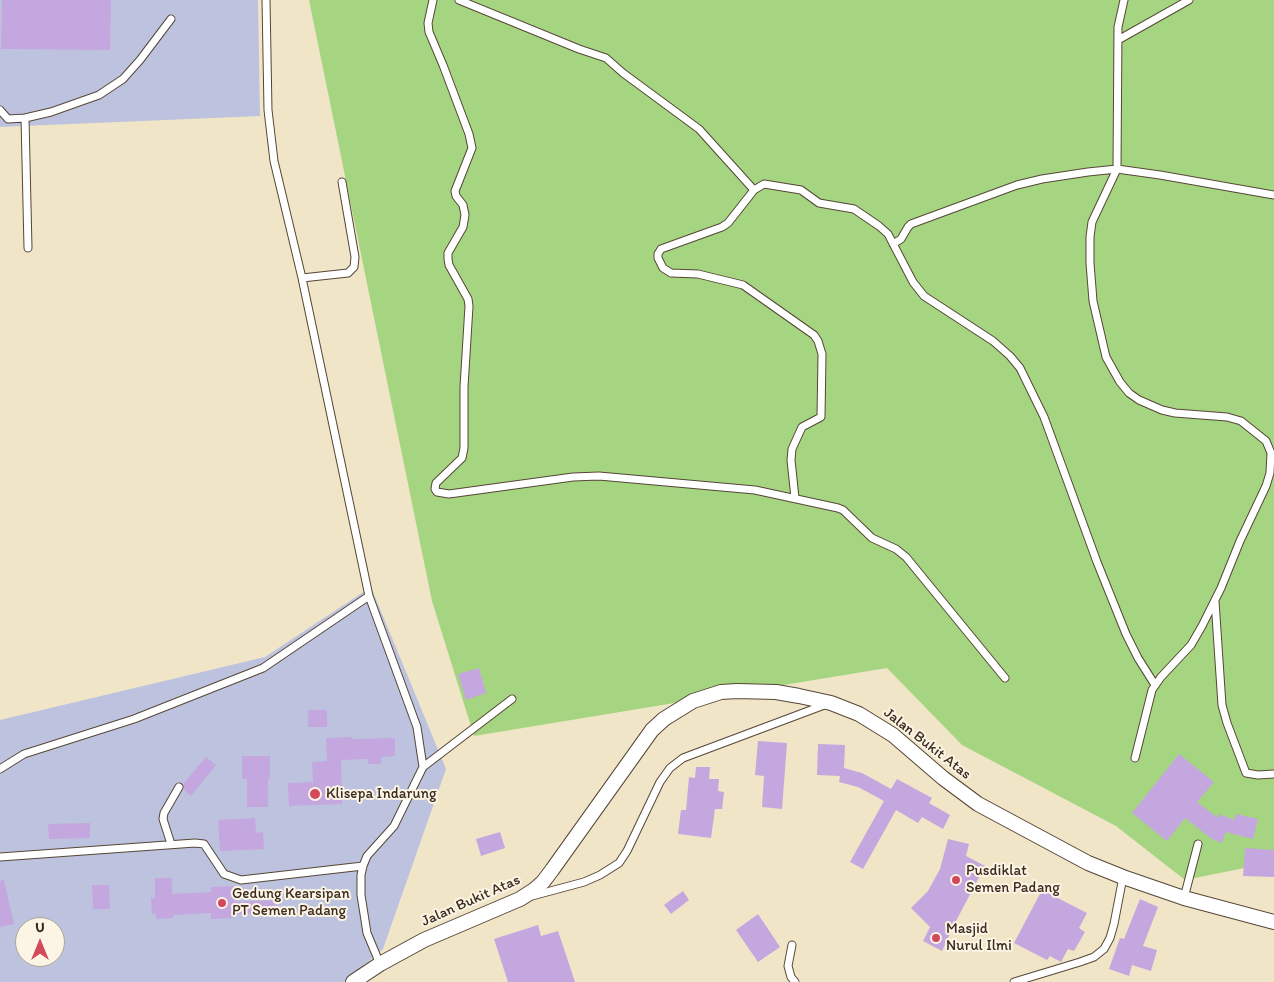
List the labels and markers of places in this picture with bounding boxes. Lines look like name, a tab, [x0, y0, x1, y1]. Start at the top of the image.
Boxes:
place label: Klisepa Indarung	[326, 785, 437, 803]
marker: Klisepa Indarung	[308, 787, 322, 801]
place label: Pusdiklat Semen Padang	[966, 862, 1060, 897]
marker: Pusdiklat Semen Padang	[950, 874, 962, 886]
place label: Gedung Kearsipan PT Semen Padang	[232, 885, 350, 920]
marker: Gedung Kearsipan PT Semen Padang	[216, 897, 228, 909]
place label: Masjid Nurul Ilmi	[946, 920, 1012, 955]
marker: Masjid Nurul Ilmi	[930, 932, 942, 944]

